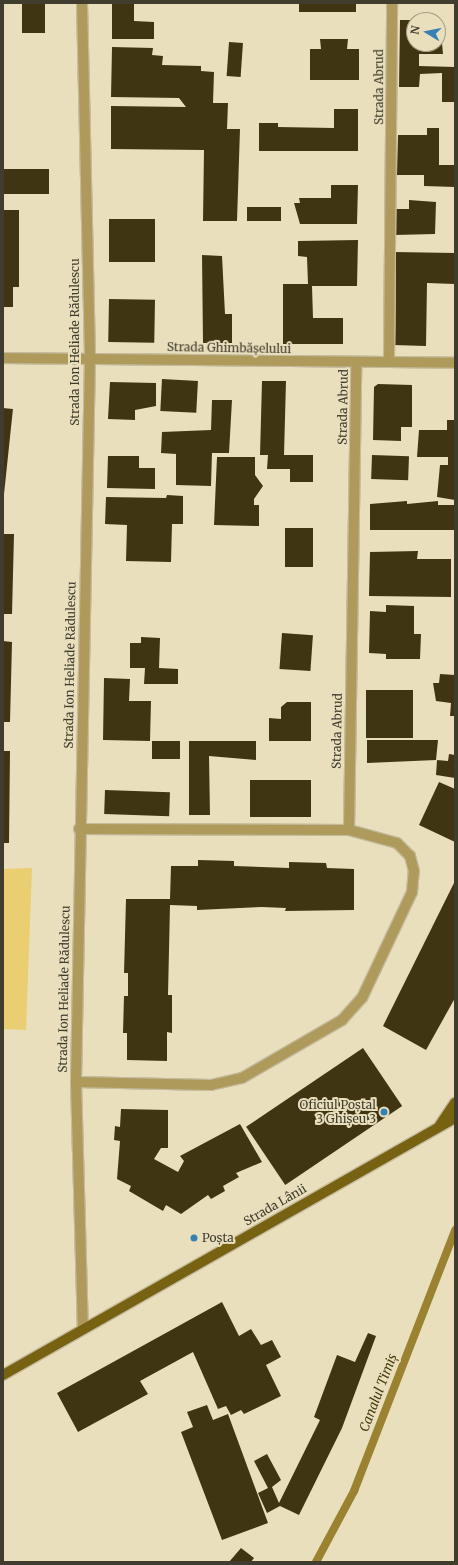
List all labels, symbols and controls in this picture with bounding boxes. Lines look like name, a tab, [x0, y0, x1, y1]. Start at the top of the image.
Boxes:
north arrow	[406, 12, 446, 52]
text: N	[408, 25, 423, 36]
street label: Strada Abrud	[372, 49, 386, 125]
street label: Strada Ion Heliade Rădulescu	[68, 258, 82, 426]
street label: Strada Ghimbășelului	[167, 340, 291, 356]
street label: Strada Abrud	[335, 369, 351, 445]
street label: Strada Ion Heliade Rădulescu	[61, 581, 79, 749]
street label: Strada Abrud	[329, 693, 345, 769]
street label: Strada Ion Heliade Rădulescu	[55, 905, 73, 1073]
place label: Oficiul Poștal 3 Ghișeu 3	[300, 1098, 376, 1126]
marker: Oficiul Poștal 3 Ghișeu 3	[379, 1107, 389, 1117]
street label: Strada Lânii	[241, 1181, 309, 1229]
place label: Poșta	[202, 1231, 234, 1245]
marker: Poșta	[189, 1233, 199, 1243]
water label: Canalul Timiș	[357, 1352, 401, 1434]

